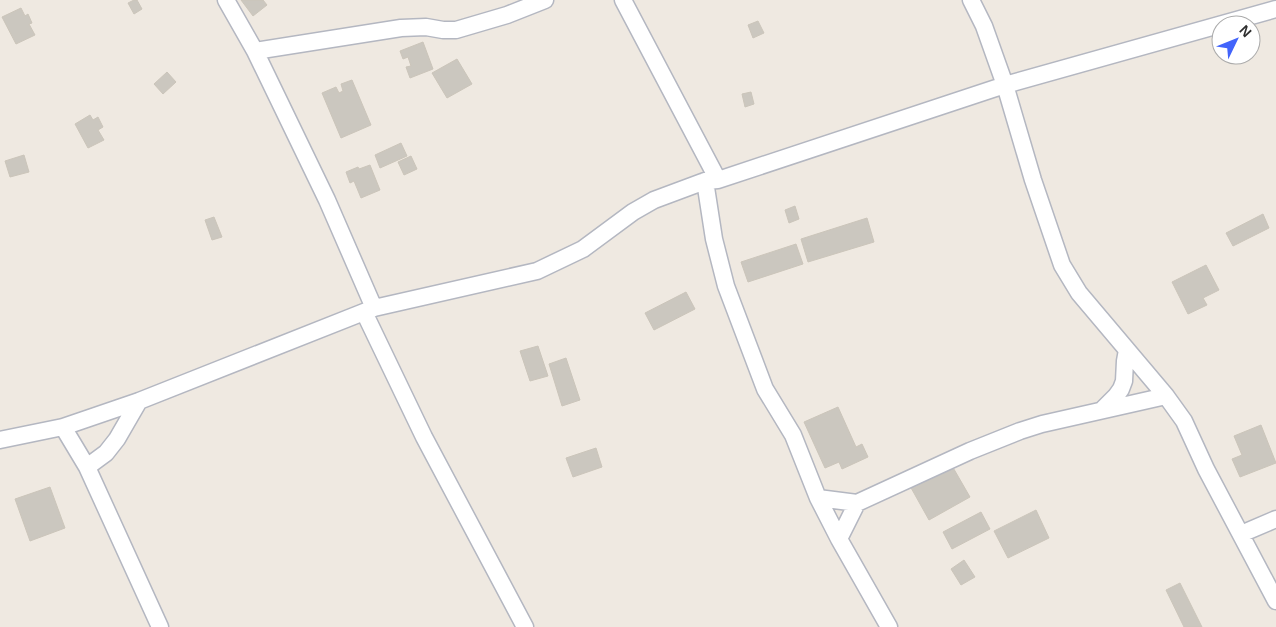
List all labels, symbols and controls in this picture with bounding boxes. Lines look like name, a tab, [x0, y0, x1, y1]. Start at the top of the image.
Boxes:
north arrow	[1211, 15, 1261, 65]
text: N	[1236, 22, 1255, 40]

